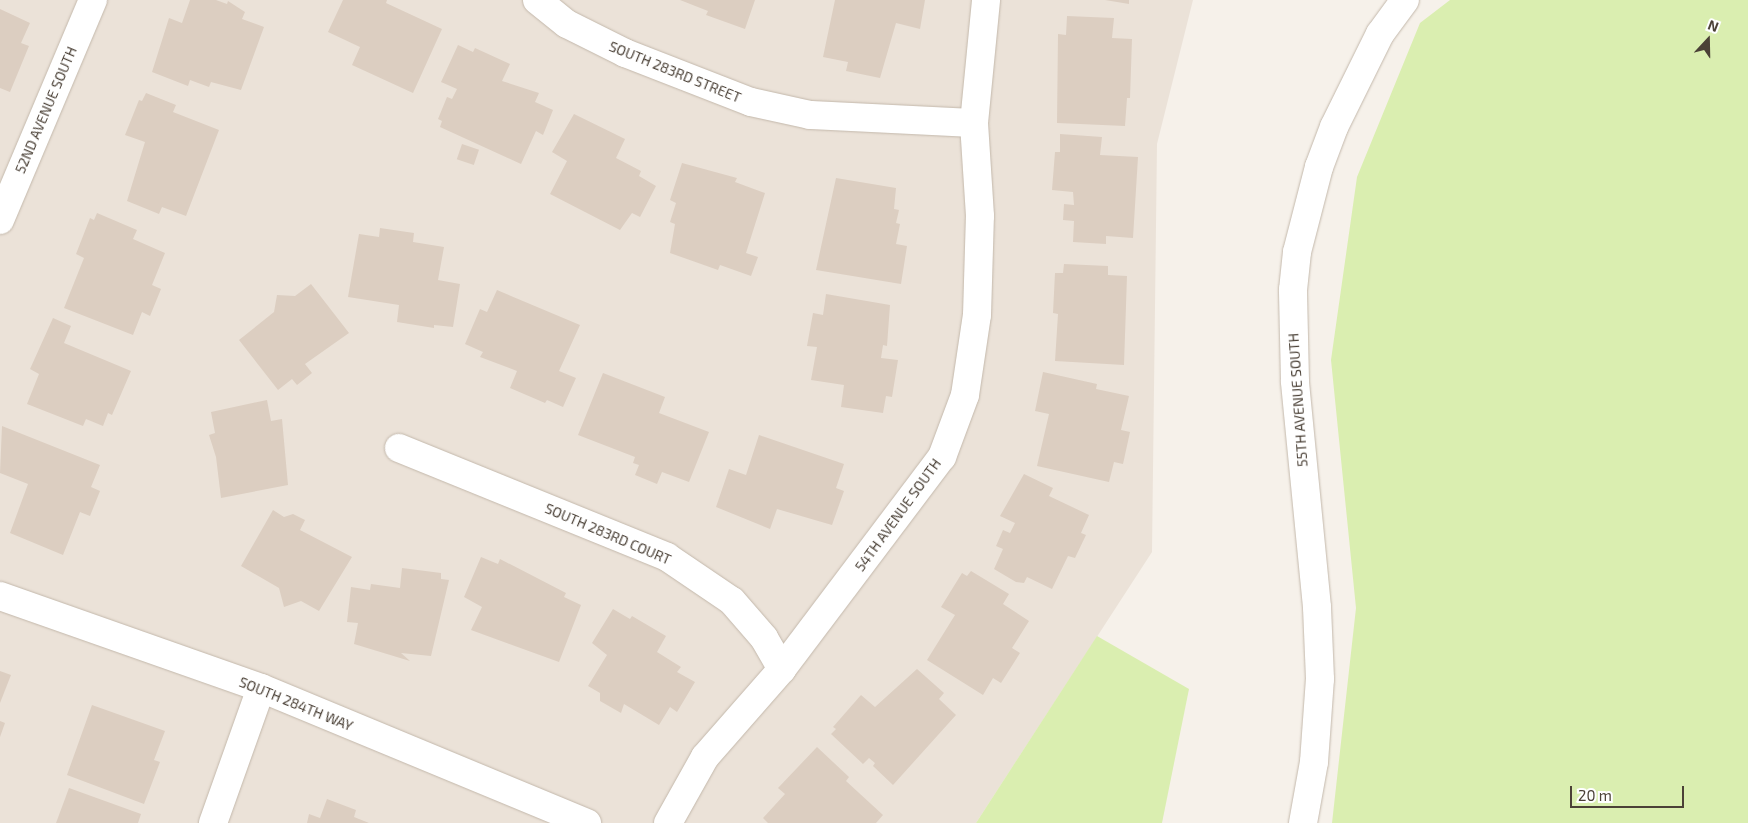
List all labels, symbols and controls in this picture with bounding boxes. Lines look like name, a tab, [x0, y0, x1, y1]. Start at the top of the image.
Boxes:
north arrow	[1683, 15, 1733, 65]
text: N	[1706, 16, 1721, 35]
street label: SOUTH 283RD STREET	[607, 38, 743, 106]
street label: 52ND AVENUE SOUTH	[12, 44, 80, 176]
street label: 55TH AVENUE SOUTH	[1285, 332, 1311, 468]
street label: 54TH AVENUE SOUTH	[851, 455, 945, 575]
street label: SOUTH 283RD COURT	[542, 500, 674, 568]
street label: SOUTH 284TH WAY	[237, 673, 355, 735]
scale bar	[1573, 776, 1687, 808]
text: 20 m	[1578, 786, 1612, 804]

